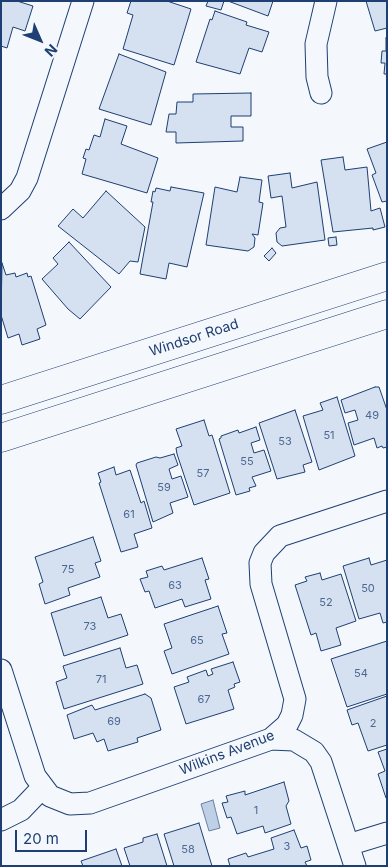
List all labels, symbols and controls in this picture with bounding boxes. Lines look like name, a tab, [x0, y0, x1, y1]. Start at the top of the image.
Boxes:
north arrow	[15, 15, 65, 65]
text: N	[41, 41, 61, 61]
street label: Windsor Road	[147, 316, 241, 360]
house number: 49	[365, 409, 379, 423]
house number: 51	[323, 429, 335, 443]
house number: 53	[278, 435, 292, 449]
house number: 55	[240, 455, 254, 469]
house number: 57	[197, 467, 209, 481]
house number: 59	[157, 481, 171, 495]
house number: 61	[123, 508, 135, 522]
house number: 75	[62, 563, 74, 577]
house number: 63	[168, 579, 182, 593]
house number: 50	[361, 582, 375, 596]
house number: 52	[319, 596, 333, 610]
house number: 73	[84, 620, 96, 634]
house number: 65	[190, 634, 204, 648]
house number: 54	[354, 667, 368, 681]
house number: 71	[96, 673, 106, 687]
house number: 67	[197, 693, 211, 707]
house number: 69	[107, 715, 121, 729]
house number: 2	[370, 717, 376, 731]
street label: Wilkins Avenue	[177, 727, 277, 779]
house number: 1	[254, 804, 258, 818]
scale bar	[18, 820, 90, 852]
text: 20 m	[23, 829, 59, 848]
house number: 3	[284, 840, 290, 854]
house number: 58	[181, 843, 195, 857]

